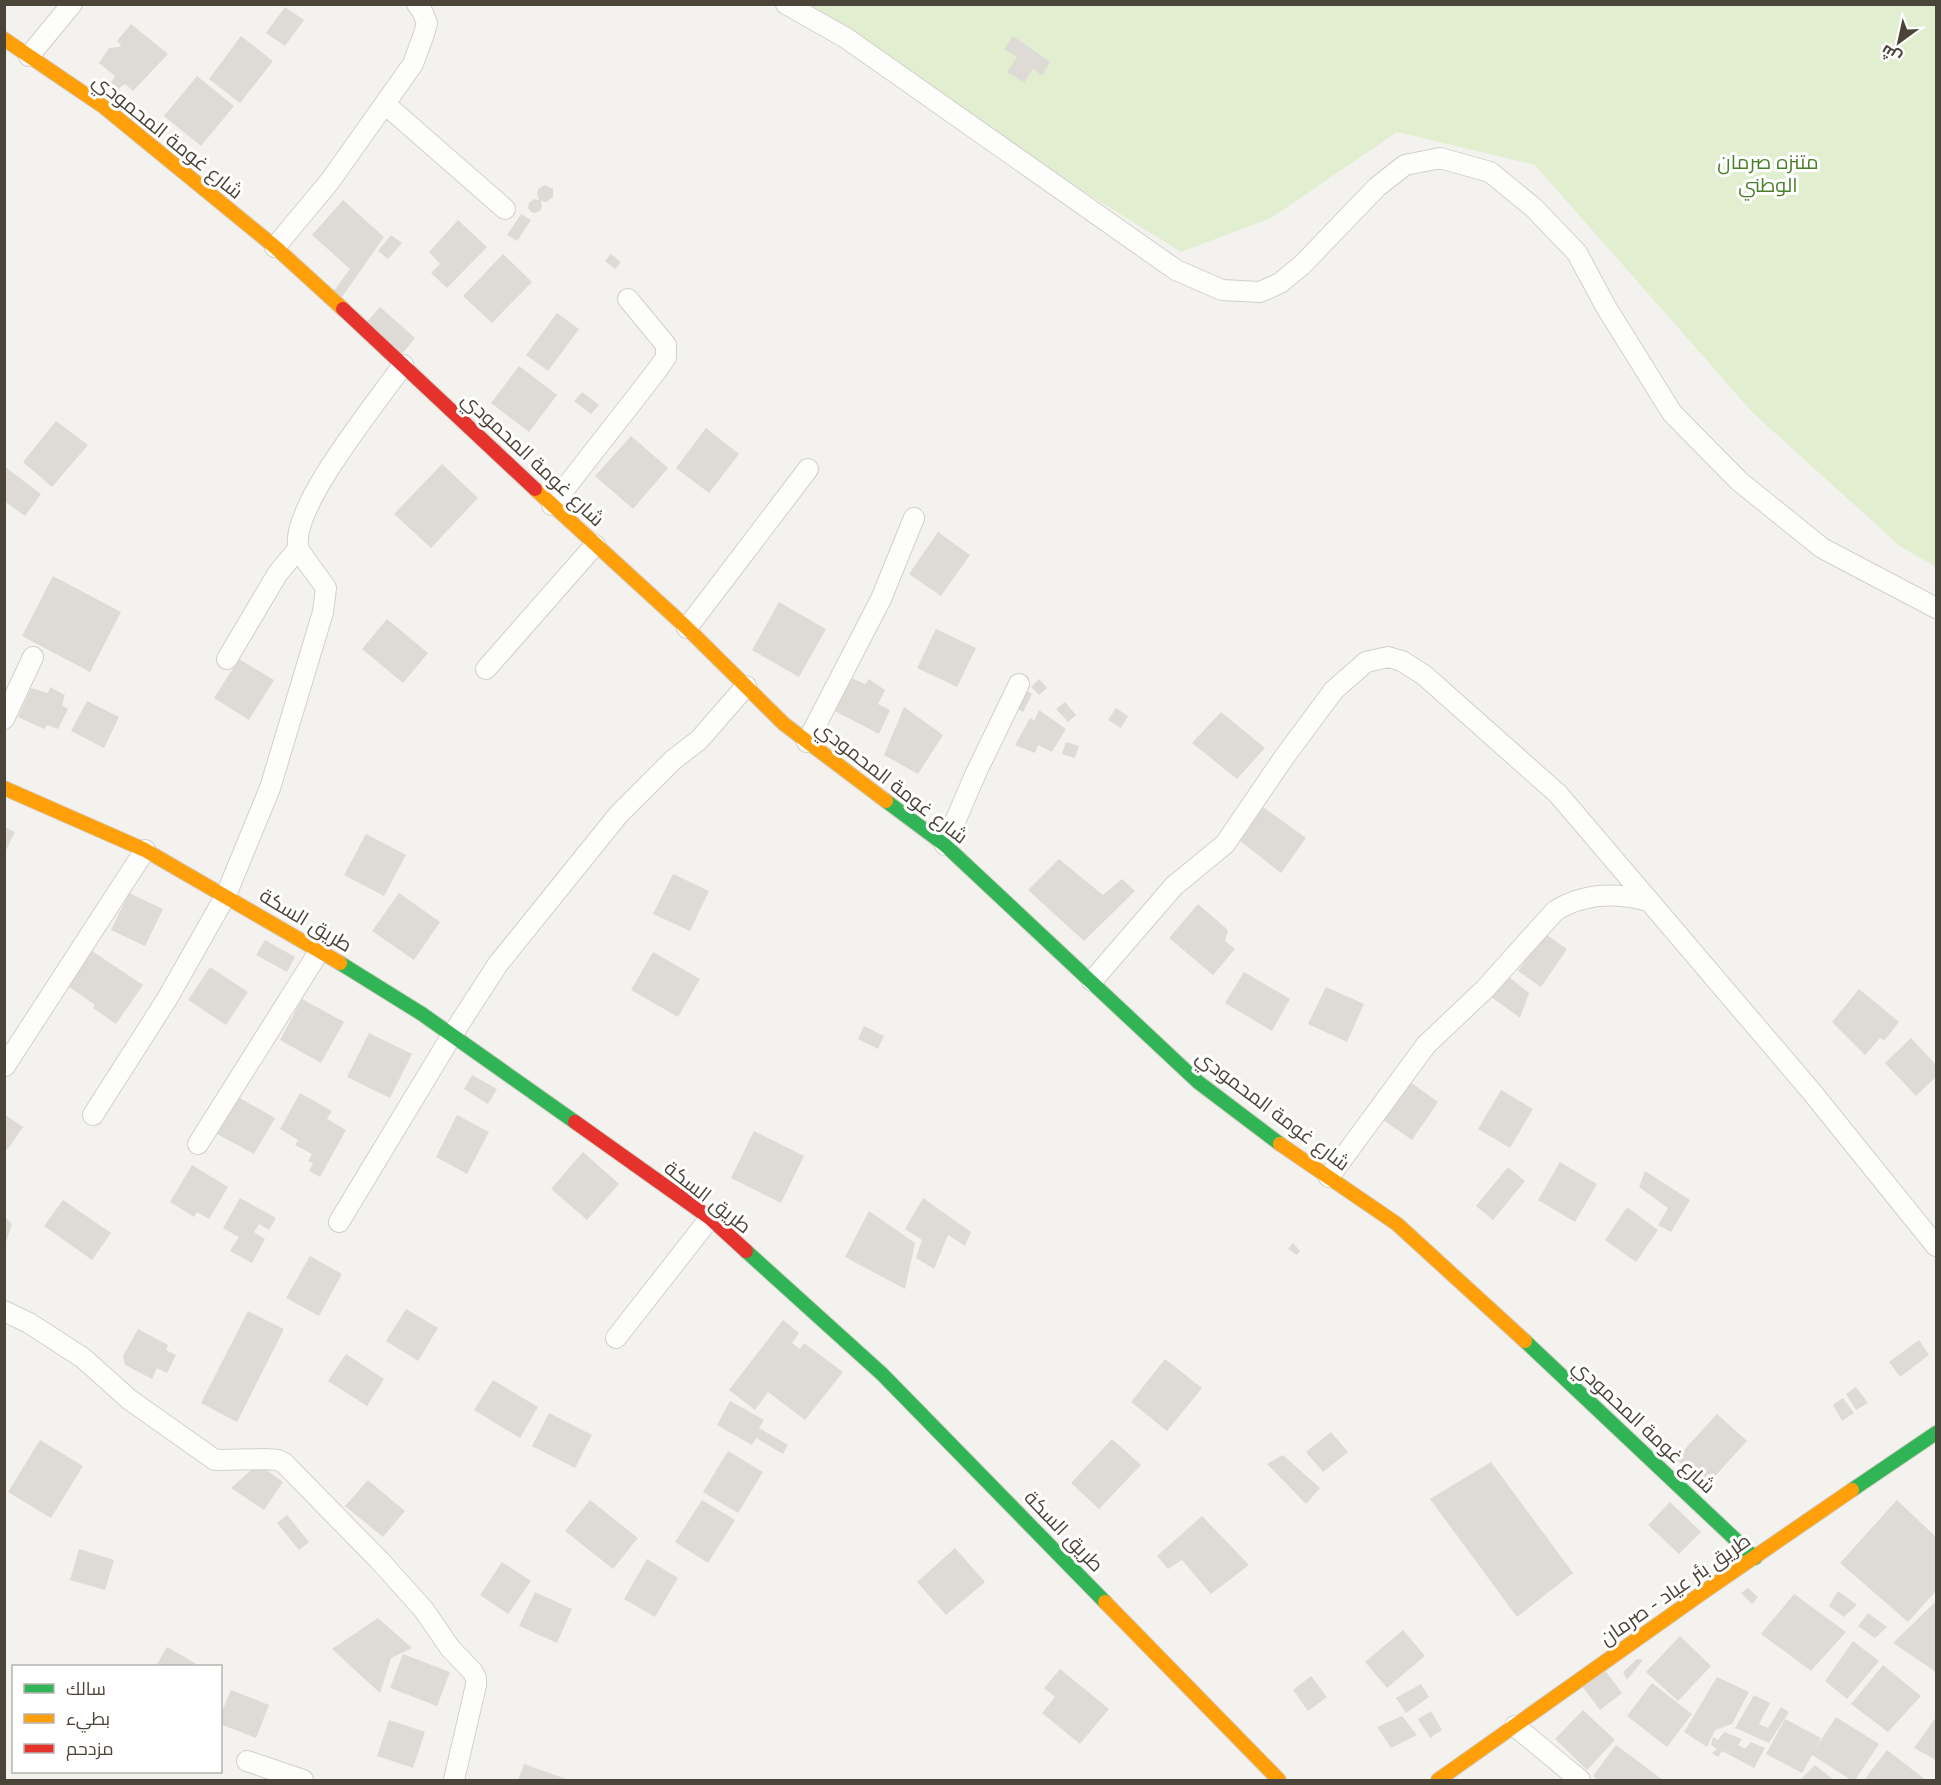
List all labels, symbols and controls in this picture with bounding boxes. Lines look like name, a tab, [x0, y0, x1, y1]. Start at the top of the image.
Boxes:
north arrow	[1869, 12, 1929, 72]
text: ش	[1877, 41, 1905, 68]
street label: شارع غومة المحمودي	[86, 68, 248, 207]
park label: متنزه صرمان الوطني	[1717, 150, 1819, 201]
street label: شارع غومة المحمودي	[454, 387, 609, 534]
street label: شارع غومة المحمودي	[809, 715, 973, 852]
street label: طريق السكة	[255, 883, 357, 958]
street label: شارع غومة المحمودي	[1189, 1044, 1355, 1179]
street label: طريق السكة	[659, 1156, 756, 1239]
street label: شارع غومة المحمودي	[1565, 1354, 1720, 1501]
street label: طريق السكة	[1019, 1485, 1109, 1577]
street label: طريق بئر عياد - صرمان	[1595, 1528, 1756, 1651]
legend	[12, 1665, 222, 1773]
text: سالك	[66, 1678, 106, 1700]
text: بطيء	[66, 1708, 110, 1733]
text: مزدحم	[66, 1738, 114, 1761]

